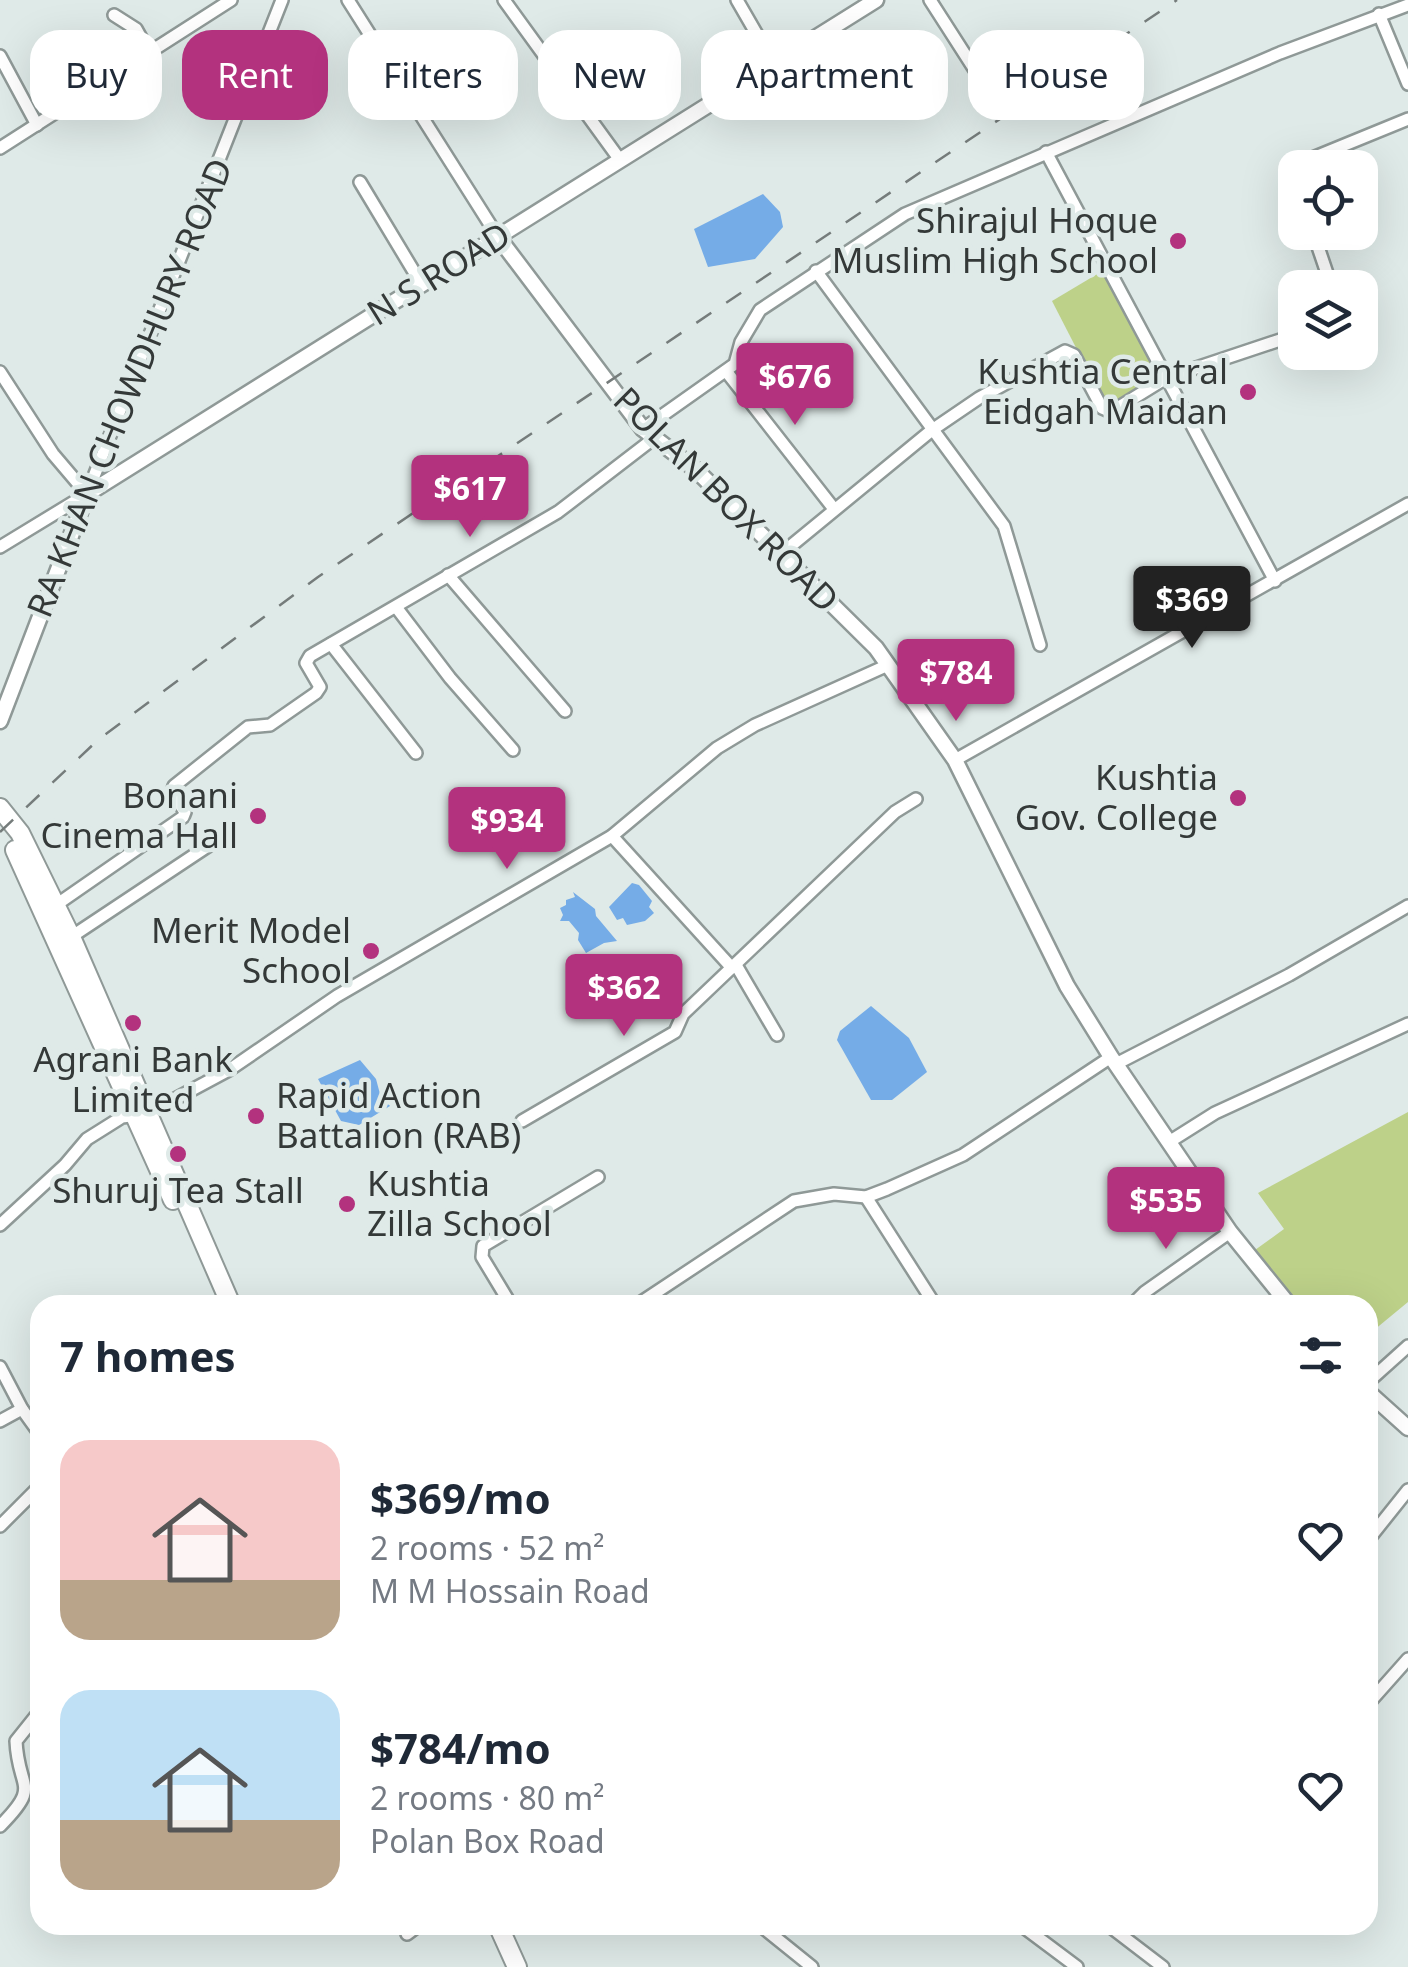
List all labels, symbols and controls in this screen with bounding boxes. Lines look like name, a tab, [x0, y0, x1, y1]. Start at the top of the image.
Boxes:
chip: Buy	[30, 30, 162, 120]
chip: Rent	[182, 30, 328, 120]
chip: Filters	[348, 30, 518, 120]
chip: New	[538, 30, 681, 120]
chip: Apartment	[701, 30, 948, 120]
chip: House	[968, 30, 1144, 120]
map controls	[1278, 150, 1378, 370]
button: locate	[1278, 150, 1378, 250]
street label: RA KHAN CHOWDHURY ROAD	[15, 151, 242, 624]
place label: Shirajul Hoque Muslim High School	[832, 196, 1158, 283]
street label: N S ROAD	[358, 210, 519, 335]
marker: Shirajul Hoque Muslim High School	[1167, 230, 1189, 252]
button: layers	[1278, 270, 1378, 370]
pin: $676	[736, 343, 854, 428]
place label: Kushtia Central Eidgah Maidan	[977, 347, 1228, 434]
text: $676	[758, 354, 832, 397]
street label: POLAN BOX ROAD	[604, 376, 850, 622]
marker: Kushtia Central Eidgah Maidan	[1237, 381, 1259, 403]
pin: $617	[411, 455, 529, 540]
text: $617	[433, 466, 507, 509]
pin: $369	[1133, 566, 1251, 651]
text: $369	[1155, 577, 1229, 620]
pin: $784	[897, 639, 1015, 724]
text: $784	[919, 650, 993, 693]
place label: Kushtia Gov. College	[1015, 753, 1218, 840]
place label: Bonani Cinema Hall	[40, 771, 238, 858]
pin: $934	[448, 787, 566, 872]
marker: Kushtia Gov. College	[1227, 787, 1249, 809]
text: $934	[470, 798, 544, 841]
marker: Bonani Cinema Hall	[247, 805, 269, 827]
place label: Merit Model School	[151, 906, 351, 993]
marker: Merit Model School	[360, 940, 382, 962]
pin: $362	[565, 954, 683, 1039]
text: $362	[587, 965, 661, 1008]
marker: Agrani Bank Limited	[122, 1012, 144, 1034]
place label: Agrani Bank Limited	[33, 1035, 233, 1122]
place label: Rapid Action Battalion (RAB)	[276, 1071, 521, 1158]
marker: Rapid Action Battalion (RAB)	[245, 1105, 267, 1127]
marker: Shuruj Tea Stall	[167, 1143, 189, 1165]
place label: Kushtia Zilla School	[367, 1159, 552, 1246]
place label: Shuruj Tea Stall	[52, 1166, 304, 1213]
pin: $535	[1107, 1167, 1225, 1252]
text: $535	[1129, 1178, 1203, 1221]
marker: Kushtia Zilla School	[336, 1193, 358, 1215]
text: 7 homes	[60, 1327, 236, 1384]
icon: filters	[1293, 1328, 1348, 1383]
text: $369/mo	[370, 1469, 551, 1526]
icon: home	[140, 1480, 260, 1600]
icon: heart	[1293, 1513, 1348, 1568]
text: 2 rooms · 52 m²	[370, 1526, 604, 1569]
text: M M Hossain Road	[370, 1569, 650, 1612]
text: $784/mo	[370, 1719, 551, 1776]
icon: home	[140, 1730, 260, 1850]
icon: heart	[1293, 1763, 1348, 1818]
text: 2 rooms · 80 m²	[370, 1776, 604, 1819]
text: Polan Box Road	[370, 1819, 605, 1862]

